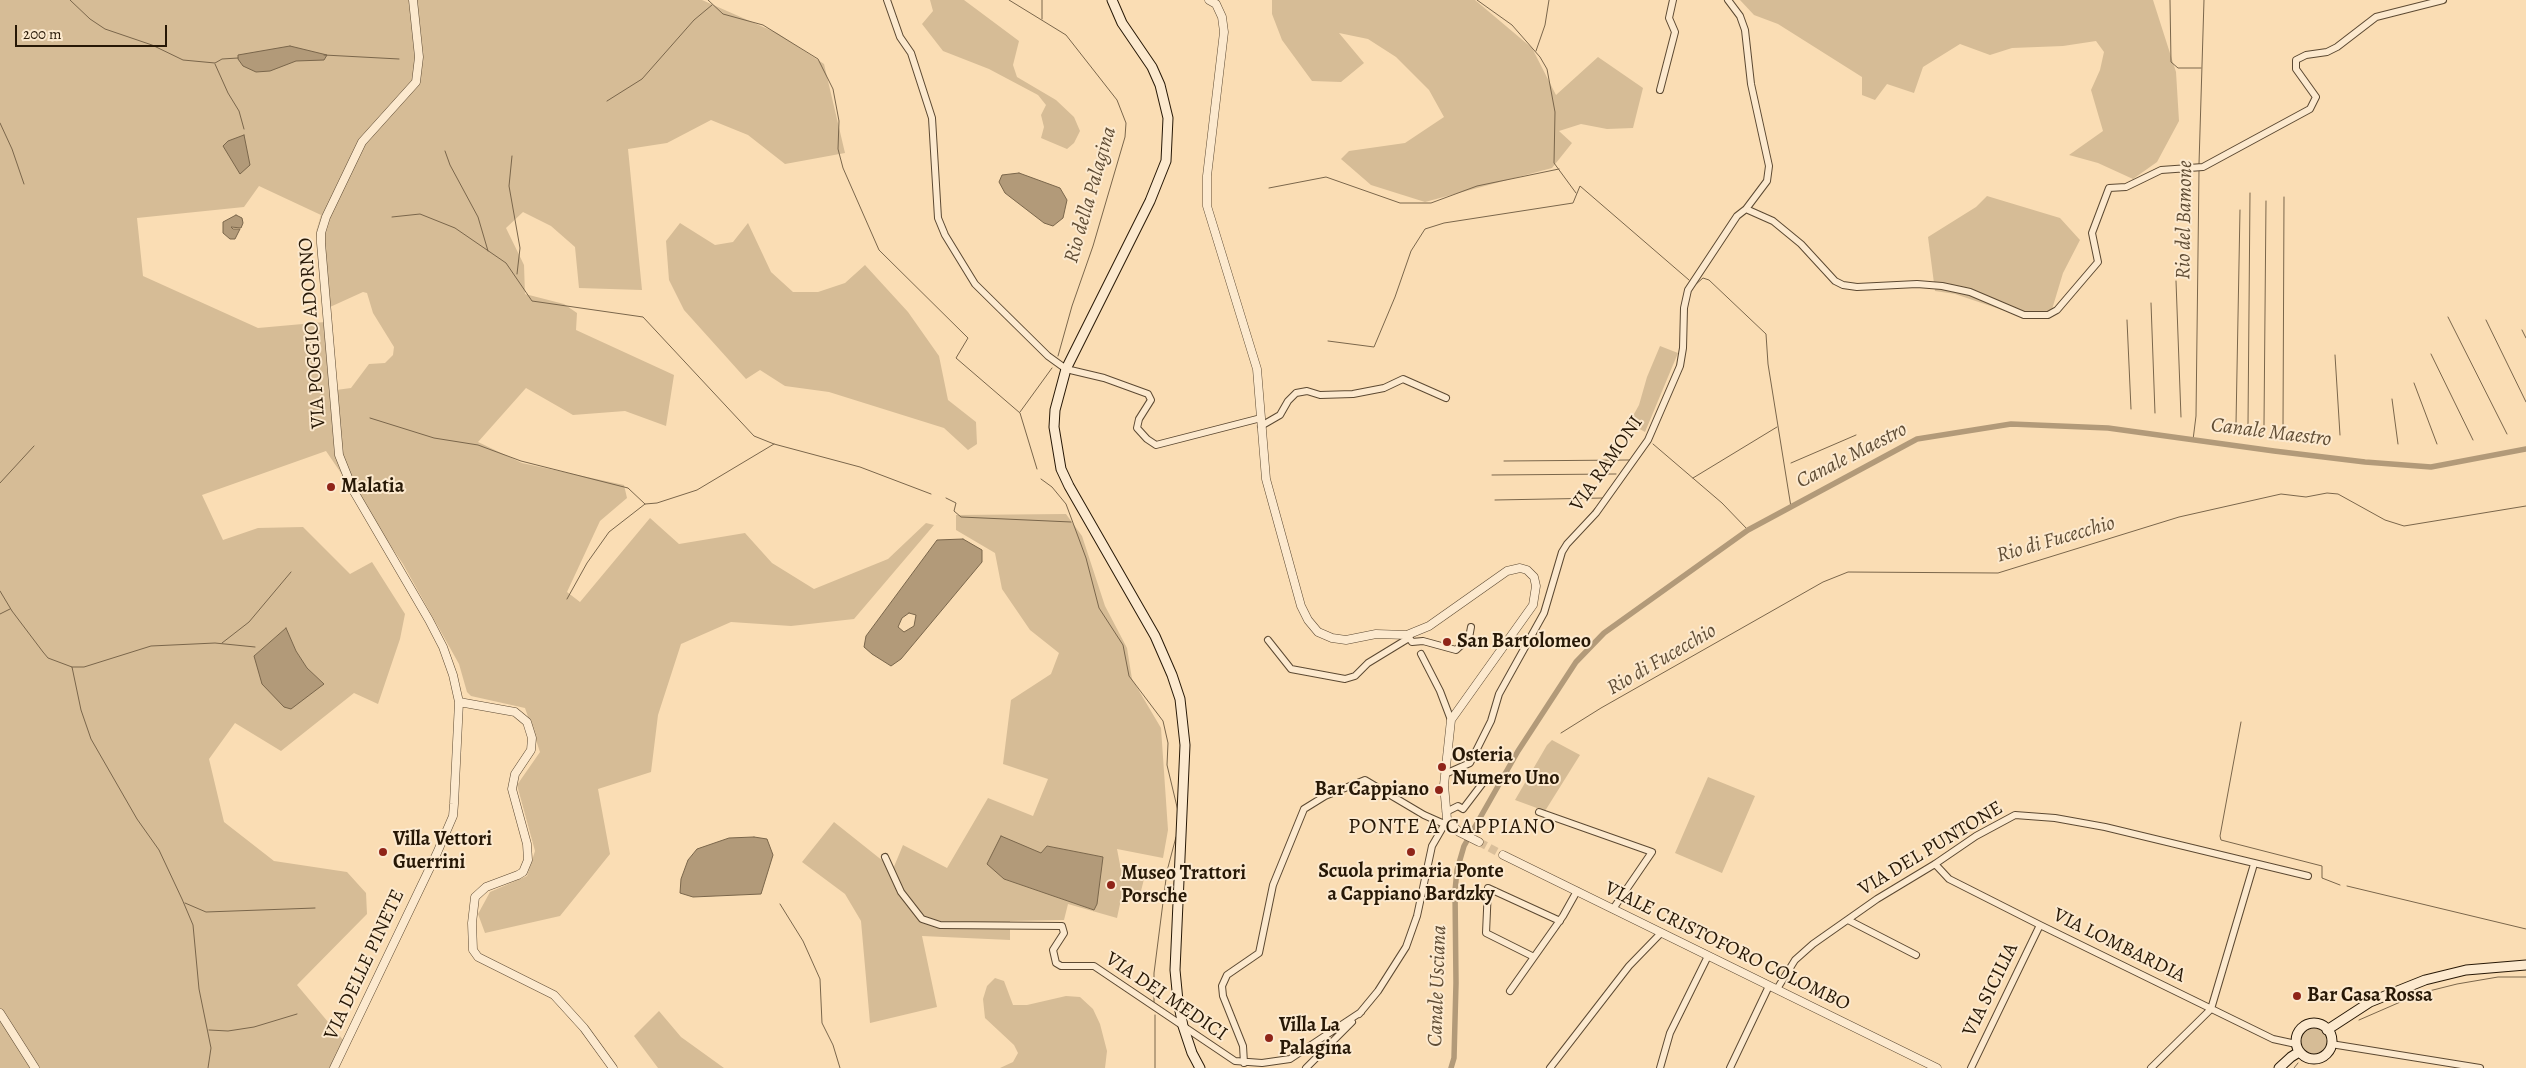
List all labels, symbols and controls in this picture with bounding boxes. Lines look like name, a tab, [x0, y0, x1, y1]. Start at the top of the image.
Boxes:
scale bar	[18, 15, 170, 47]
text: 200 m	[23, 24, 62, 44]
water label: Rio della Palagina	[1060, 124, 1122, 266]
water label: Rio del Bamone	[2171, 160, 2199, 280]
street label: VIA POGGIO ADORNO	[294, 237, 332, 429]
street label: VIA RAMONI	[1565, 412, 1649, 516]
water label: Canale Maestro	[2209, 413, 2333, 453]
water label: Canale Maestro	[1792, 417, 1912, 495]
place label: Malatia	[341, 475, 404, 499]
marker: Malatia	[325, 481, 337, 493]
water label: Rio di Fucecchio	[1994, 511, 2118, 569]
water label: Rio di Fucecchio	[1603, 619, 1721, 701]
place label: San Bartolomeo	[1457, 630, 1591, 654]
marker: San Bartolomeo	[1441, 636, 1453, 648]
place label: Osteria Numero Uno	[1452, 744, 1560, 791]
marker: Osteria Numero Uno	[1436, 761, 1448, 773]
place label: Bar Cappiano	[1315, 778, 1429, 802]
marker: Bar Cappiano	[1433, 784, 1445, 796]
street label: VIA DEL PUNTONE	[1854, 796, 2008, 902]
district label: PONTE A CAPPIANO	[1346, 815, 1558, 841]
place label: Villa Vettori Guerrini	[393, 828, 492, 875]
marker: Villa Vettori Guerrini	[377, 846, 389, 858]
marker: Scuola primaria Ponte a Cappiano Bardzky	[1405, 846, 1417, 858]
place label: Scuola primaria Ponte a Cappiano Bardzky	[1318, 860, 1504, 907]
place label: Museo Trattori Porsche	[1121, 862, 1246, 909]
street label: VIALE CRISTOFORO COLOMBO	[1600, 877, 1854, 1017]
marker: Museo Trattori Porsche	[1105, 879, 1117, 891]
street label: VIA DELLE PINETE	[320, 886, 410, 1044]
street label: VIA LOMBARDIA	[2049, 904, 2189, 988]
water label: Canale Usciana	[1423, 925, 1453, 1047]
street label: VIA SICILIA	[1958, 939, 2024, 1041]
street label: VIA DEI MEDICI	[1101, 947, 1231, 1047]
place label: Bar Casa Rossa	[2307, 984, 2433, 1008]
marker: Bar Casa Rossa	[2291, 990, 2303, 1002]
place label: Villa La Palagina	[1279, 1014, 1352, 1061]
marker: Villa La Palagina	[1263, 1032, 1275, 1044]

